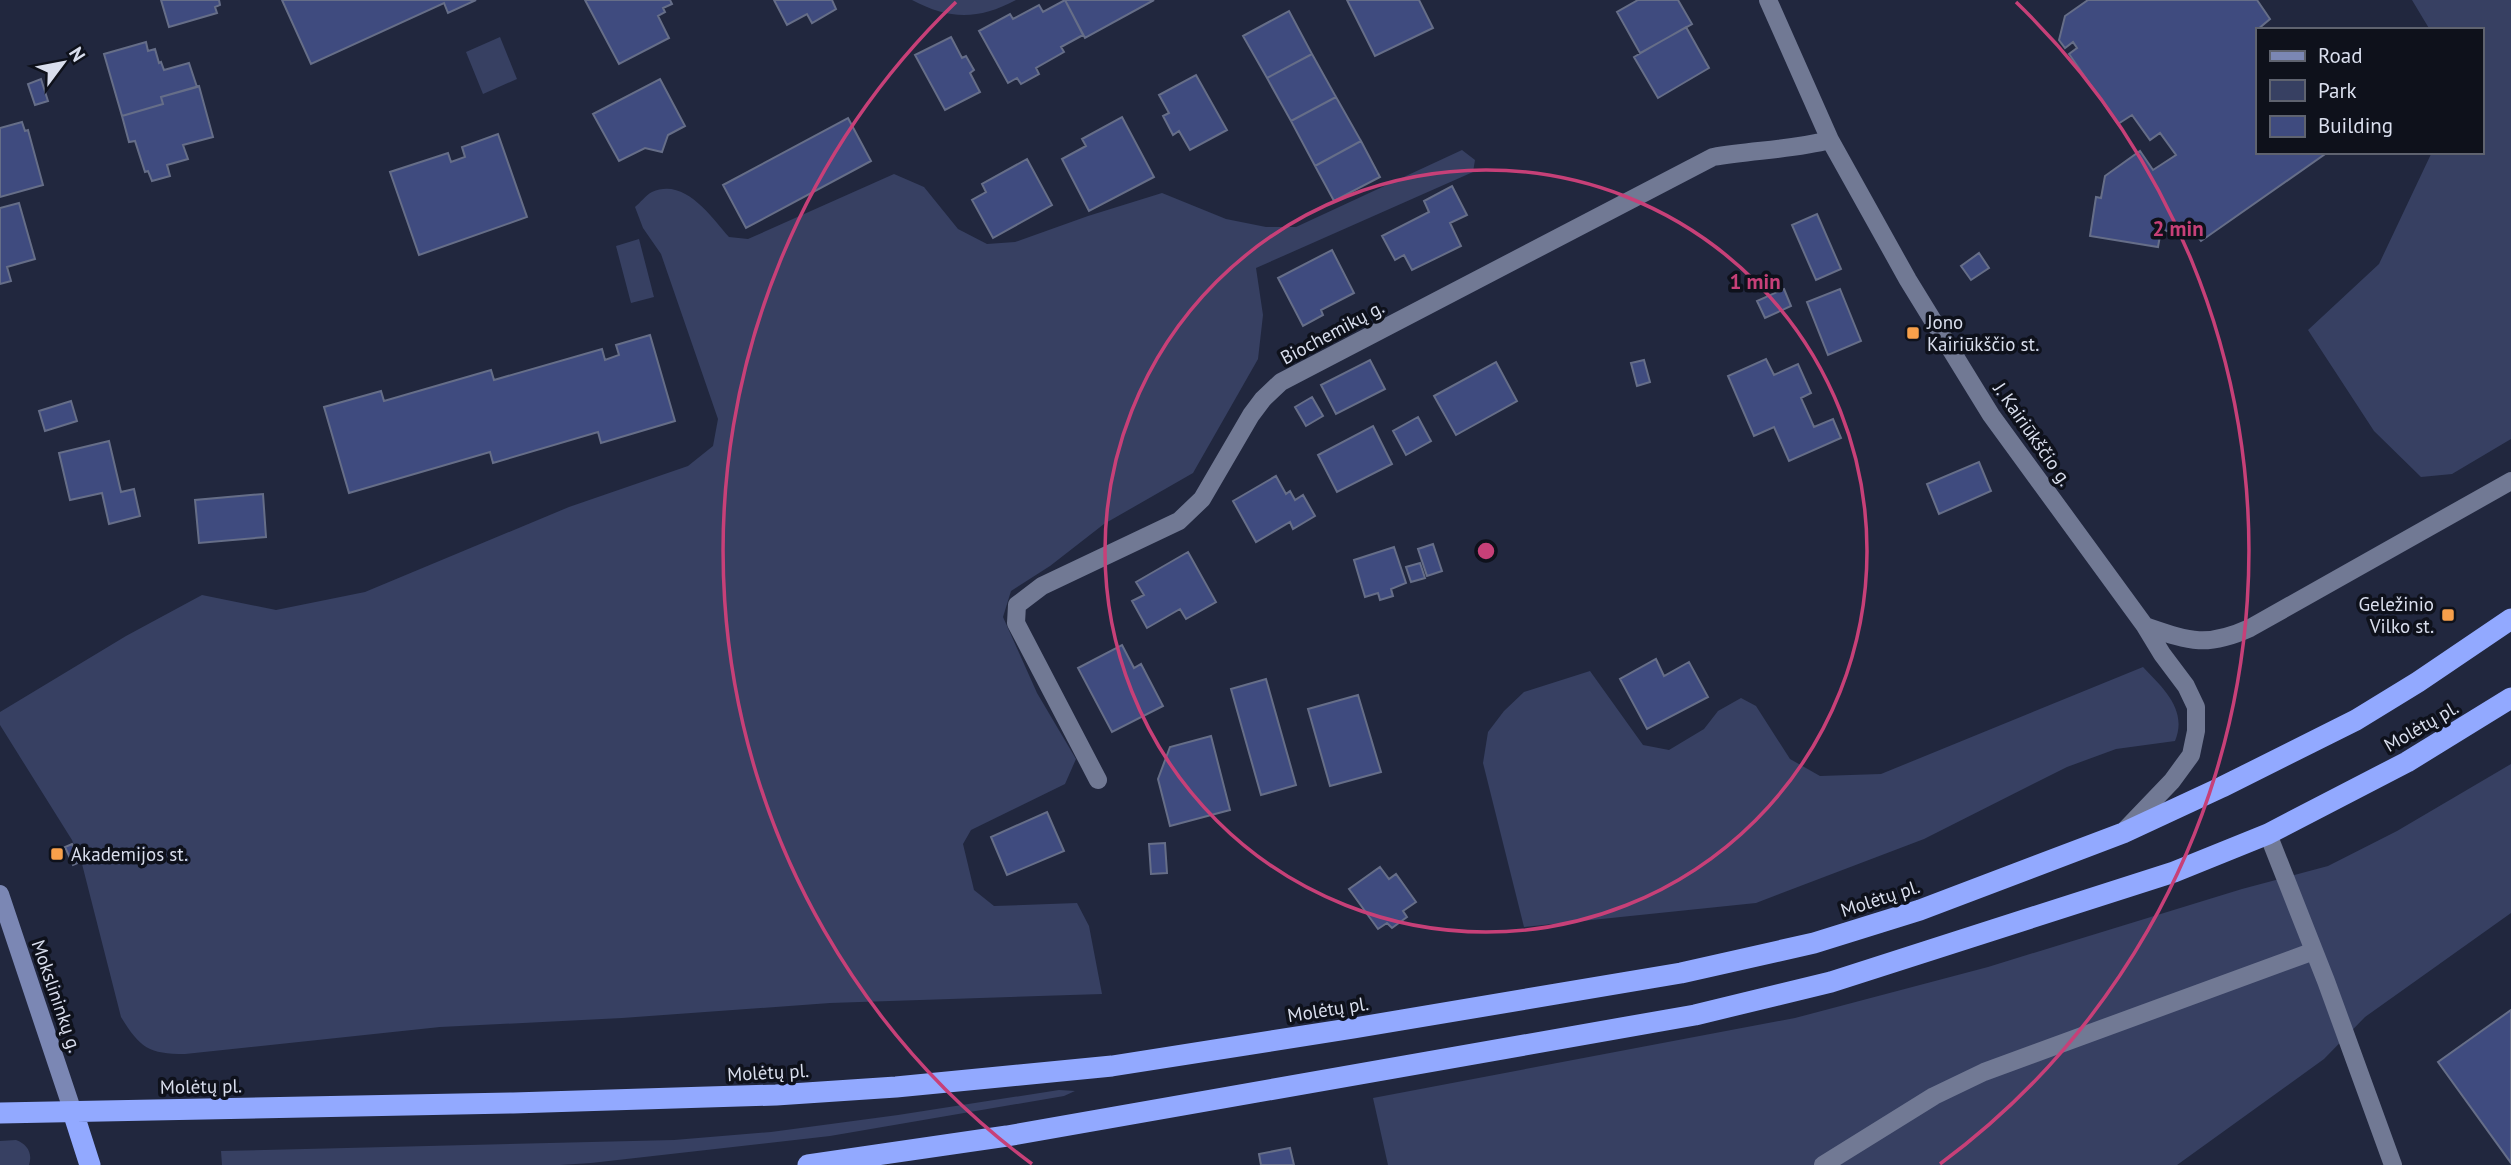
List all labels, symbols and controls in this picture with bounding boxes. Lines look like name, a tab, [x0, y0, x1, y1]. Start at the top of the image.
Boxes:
north arrow	[28, 28, 98, 98]
legend	[2256, 28, 2483, 154]
text: N	[64, 42, 91, 66]
text: Road	[2318, 42, 2362, 69]
text: Park	[2318, 77, 2357, 104]
text: Building	[2318, 112, 2393, 139]
text: 2 min	[2152, 215, 2204, 242]
text: 1 min	[1729, 268, 1781, 295]
street label: Biochemikų g.	[1276, 295, 1388, 369]
place label: Jono Kairiūkščio st.	[1926, 310, 2039, 356]
marker: Jono Kairiūkščio st.	[1905, 325, 1921, 341]
street label: J. Kairiūkščio g.	[1988, 377, 2077, 490]
centre of rings	[1474, 539, 1498, 563]
place label: Geležinio Vilko st.	[2358, 592, 2434, 638]
marker: Geležinio Vilko st.	[2440, 607, 2456, 623]
street label: Molėtų pl.	[2379, 695, 2463, 757]
place label: Akademijos st.	[71, 842, 188, 866]
marker: Akademijos st.	[49, 846, 65, 862]
street label: Molėtų pl.	[1837, 874, 1923, 922]
street label: Mokslininkų g.	[27, 937, 87, 1055]
street label: Molėtų pl.	[1286, 991, 1370, 1027]
street label: Molėtų pl.	[726, 1058, 810, 1086]
street label: Molėtų pl.	[160, 1073, 242, 1099]

